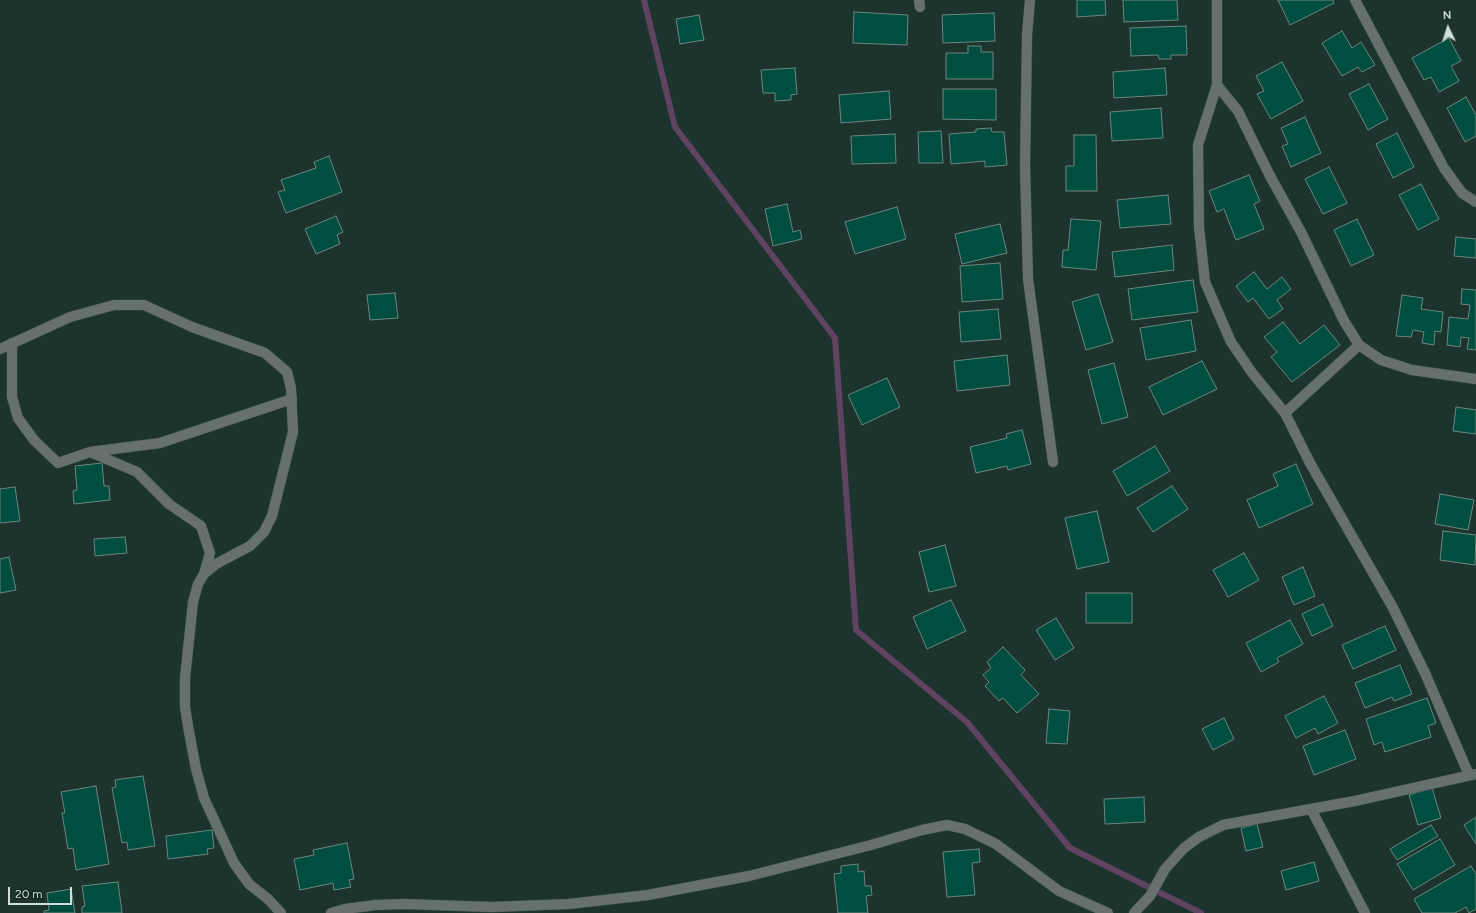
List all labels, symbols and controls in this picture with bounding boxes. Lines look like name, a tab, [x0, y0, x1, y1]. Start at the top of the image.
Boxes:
north arrow	[1428, 8, 1468, 48]
text: N	[1442, 9, 1452, 22]
scale bar	[10, 879, 74, 905]
text: 20 m	[15, 887, 43, 901]

